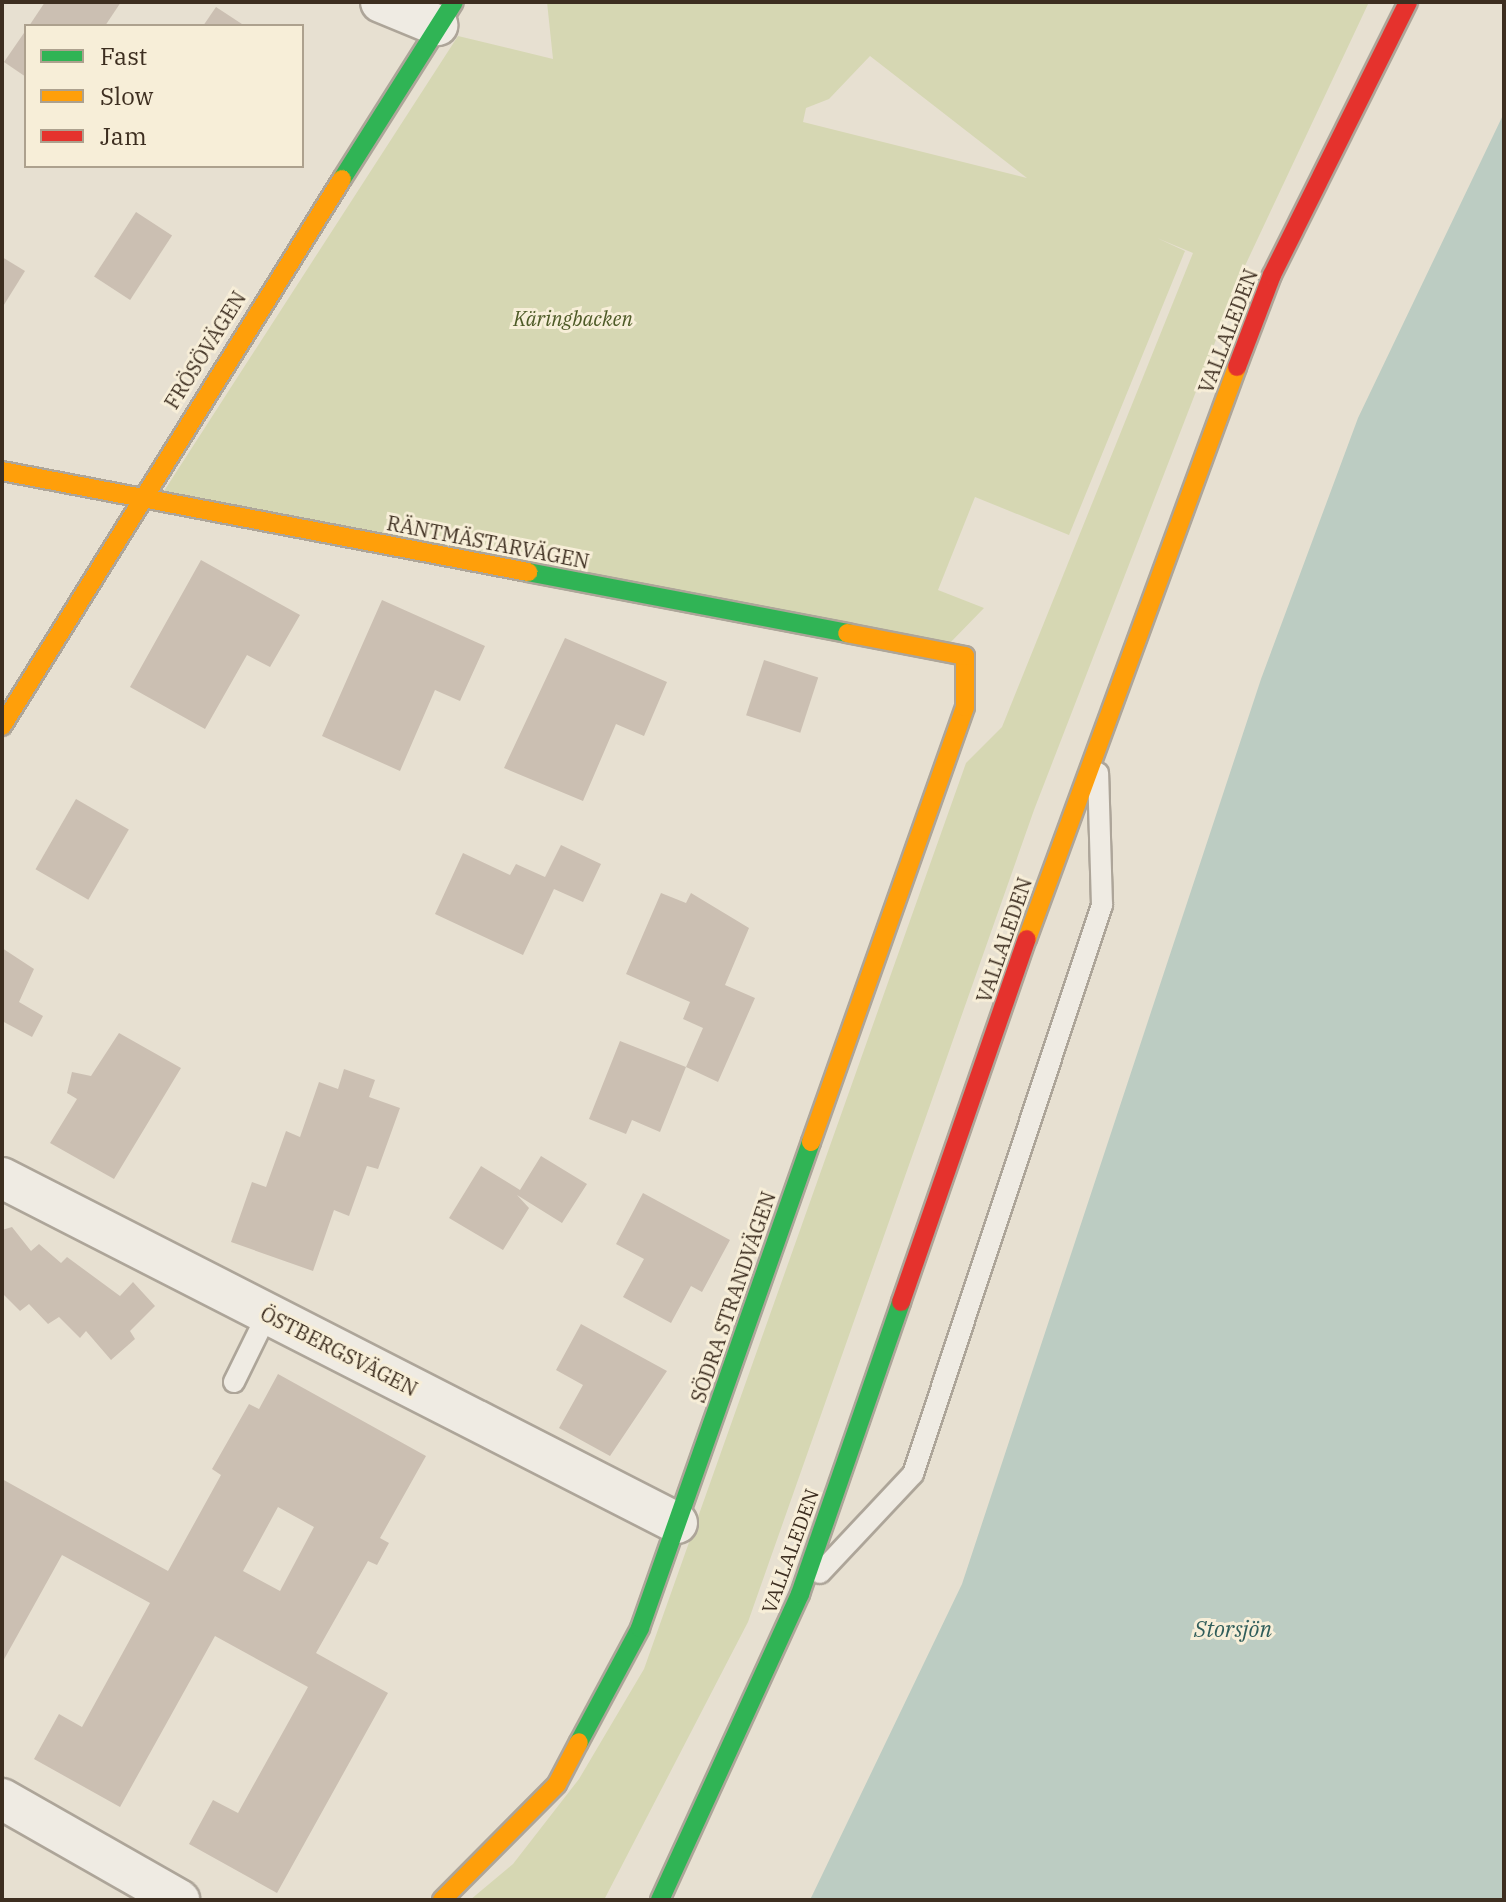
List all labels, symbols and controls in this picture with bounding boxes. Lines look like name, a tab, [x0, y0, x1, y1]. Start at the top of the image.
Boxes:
legend	[24, 24, 304, 168]
text: Fast	[100, 40, 147, 72]
text: Slow	[100, 80, 153, 112]
text: Jam	[100, 120, 147, 152]
street label: VALLALEDEN	[1193, 266, 1263, 396]
street label: FRÖSÖVÄGEN	[159, 287, 251, 413]
park label: Käringbacken	[513, 306, 633, 330]
street label: RÄNTMÄSTARVÄGEN	[385, 511, 591, 573]
street label: VALLALEDEN	[971, 874, 1037, 1006]
street label: SÖDRA STRANDVÄGEN	[686, 1188, 780, 1406]
street label: ÖSTBERGSVÄGEN	[257, 1301, 421, 1401]
street label: VALLALEDEN	[756, 1485, 824, 1617]
water label: Storsjön	[1194, 1616, 1272, 1642]

